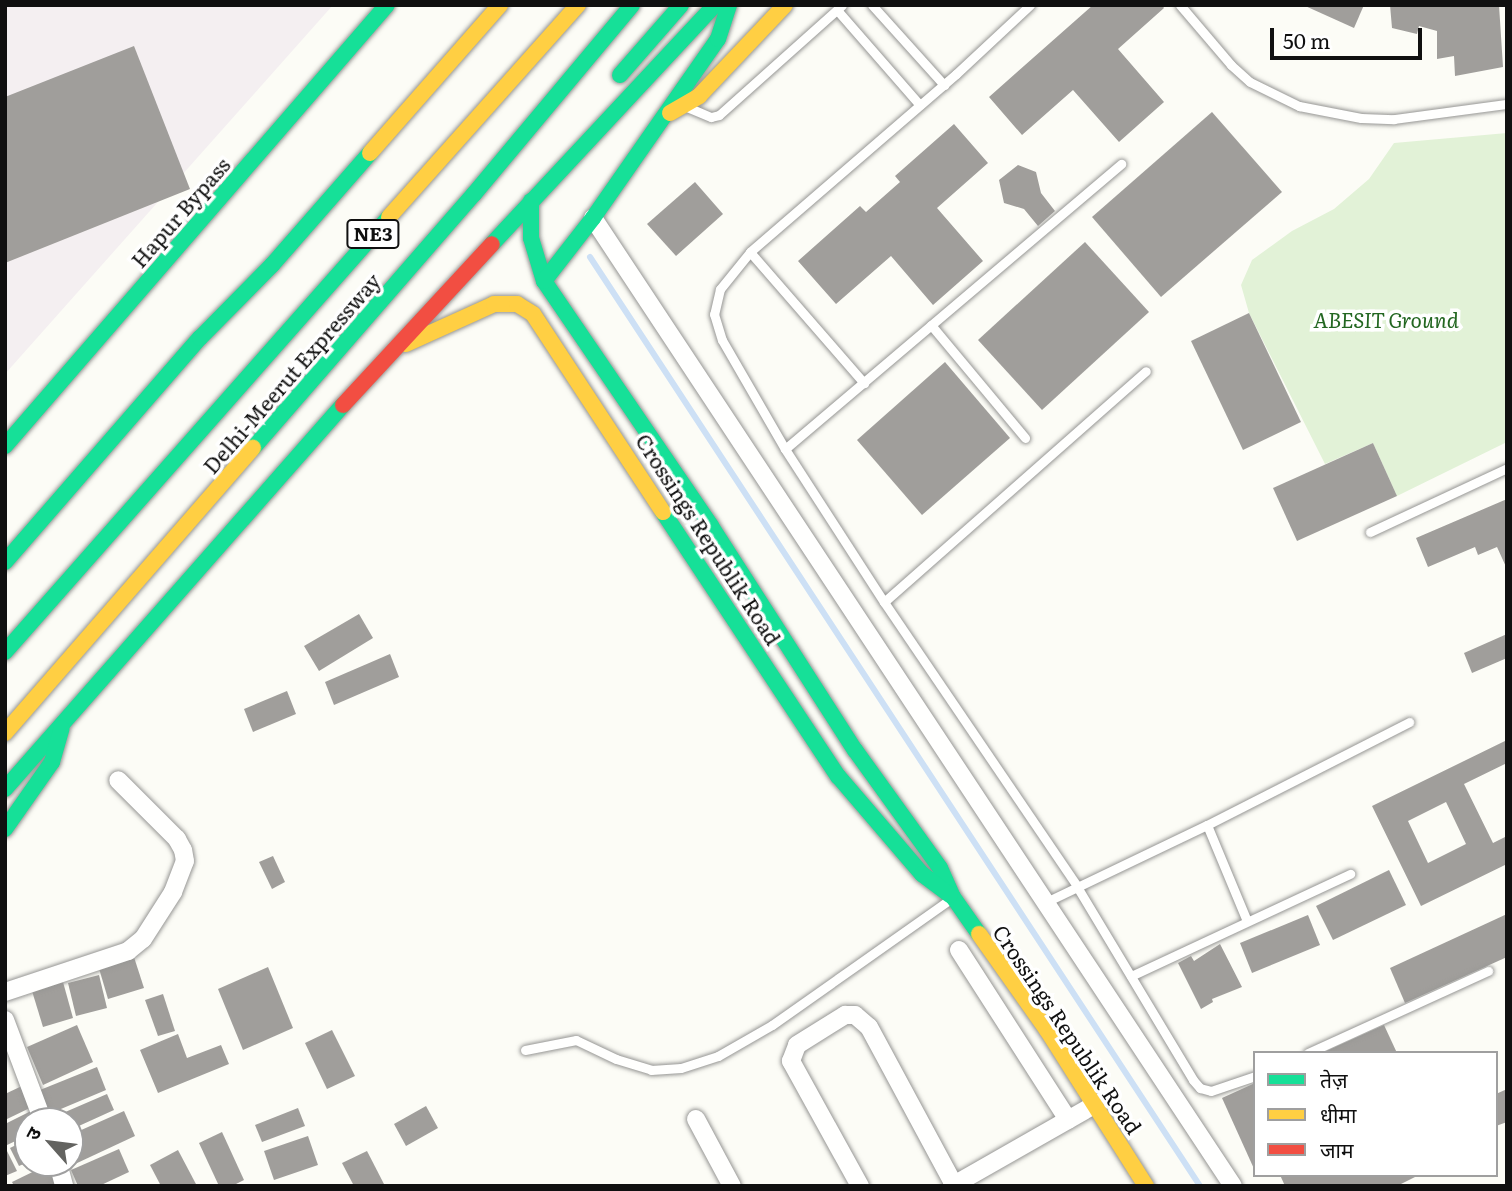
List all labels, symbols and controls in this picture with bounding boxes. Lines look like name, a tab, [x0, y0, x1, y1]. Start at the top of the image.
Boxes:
scale bar	[1274, 14, 1426, 58]
text: 50 m	[1283, 24, 1330, 55]
street label: Hapur Bypass	[125, 152, 235, 272]
road number: NE3	[345, 218, 401, 250]
street label: Delhi-Meerut Expressway	[197, 268, 385, 478]
park label: ABESIT Ground	[1313, 306, 1459, 332]
street label: Crossings Republik Road	[631, 429, 787, 649]
street label: Crossings Republik Road	[989, 920, 1147, 1138]
legend	[1253, 1051, 1498, 1177]
text: तेज़	[1320, 1063, 1348, 1094]
text: धीमा	[1320, 1098, 1356, 1129]
north arrow	[14, 1107, 84, 1177]
text: उ	[17, 1122, 47, 1145]
text: जाम	[1320, 1133, 1354, 1164]

